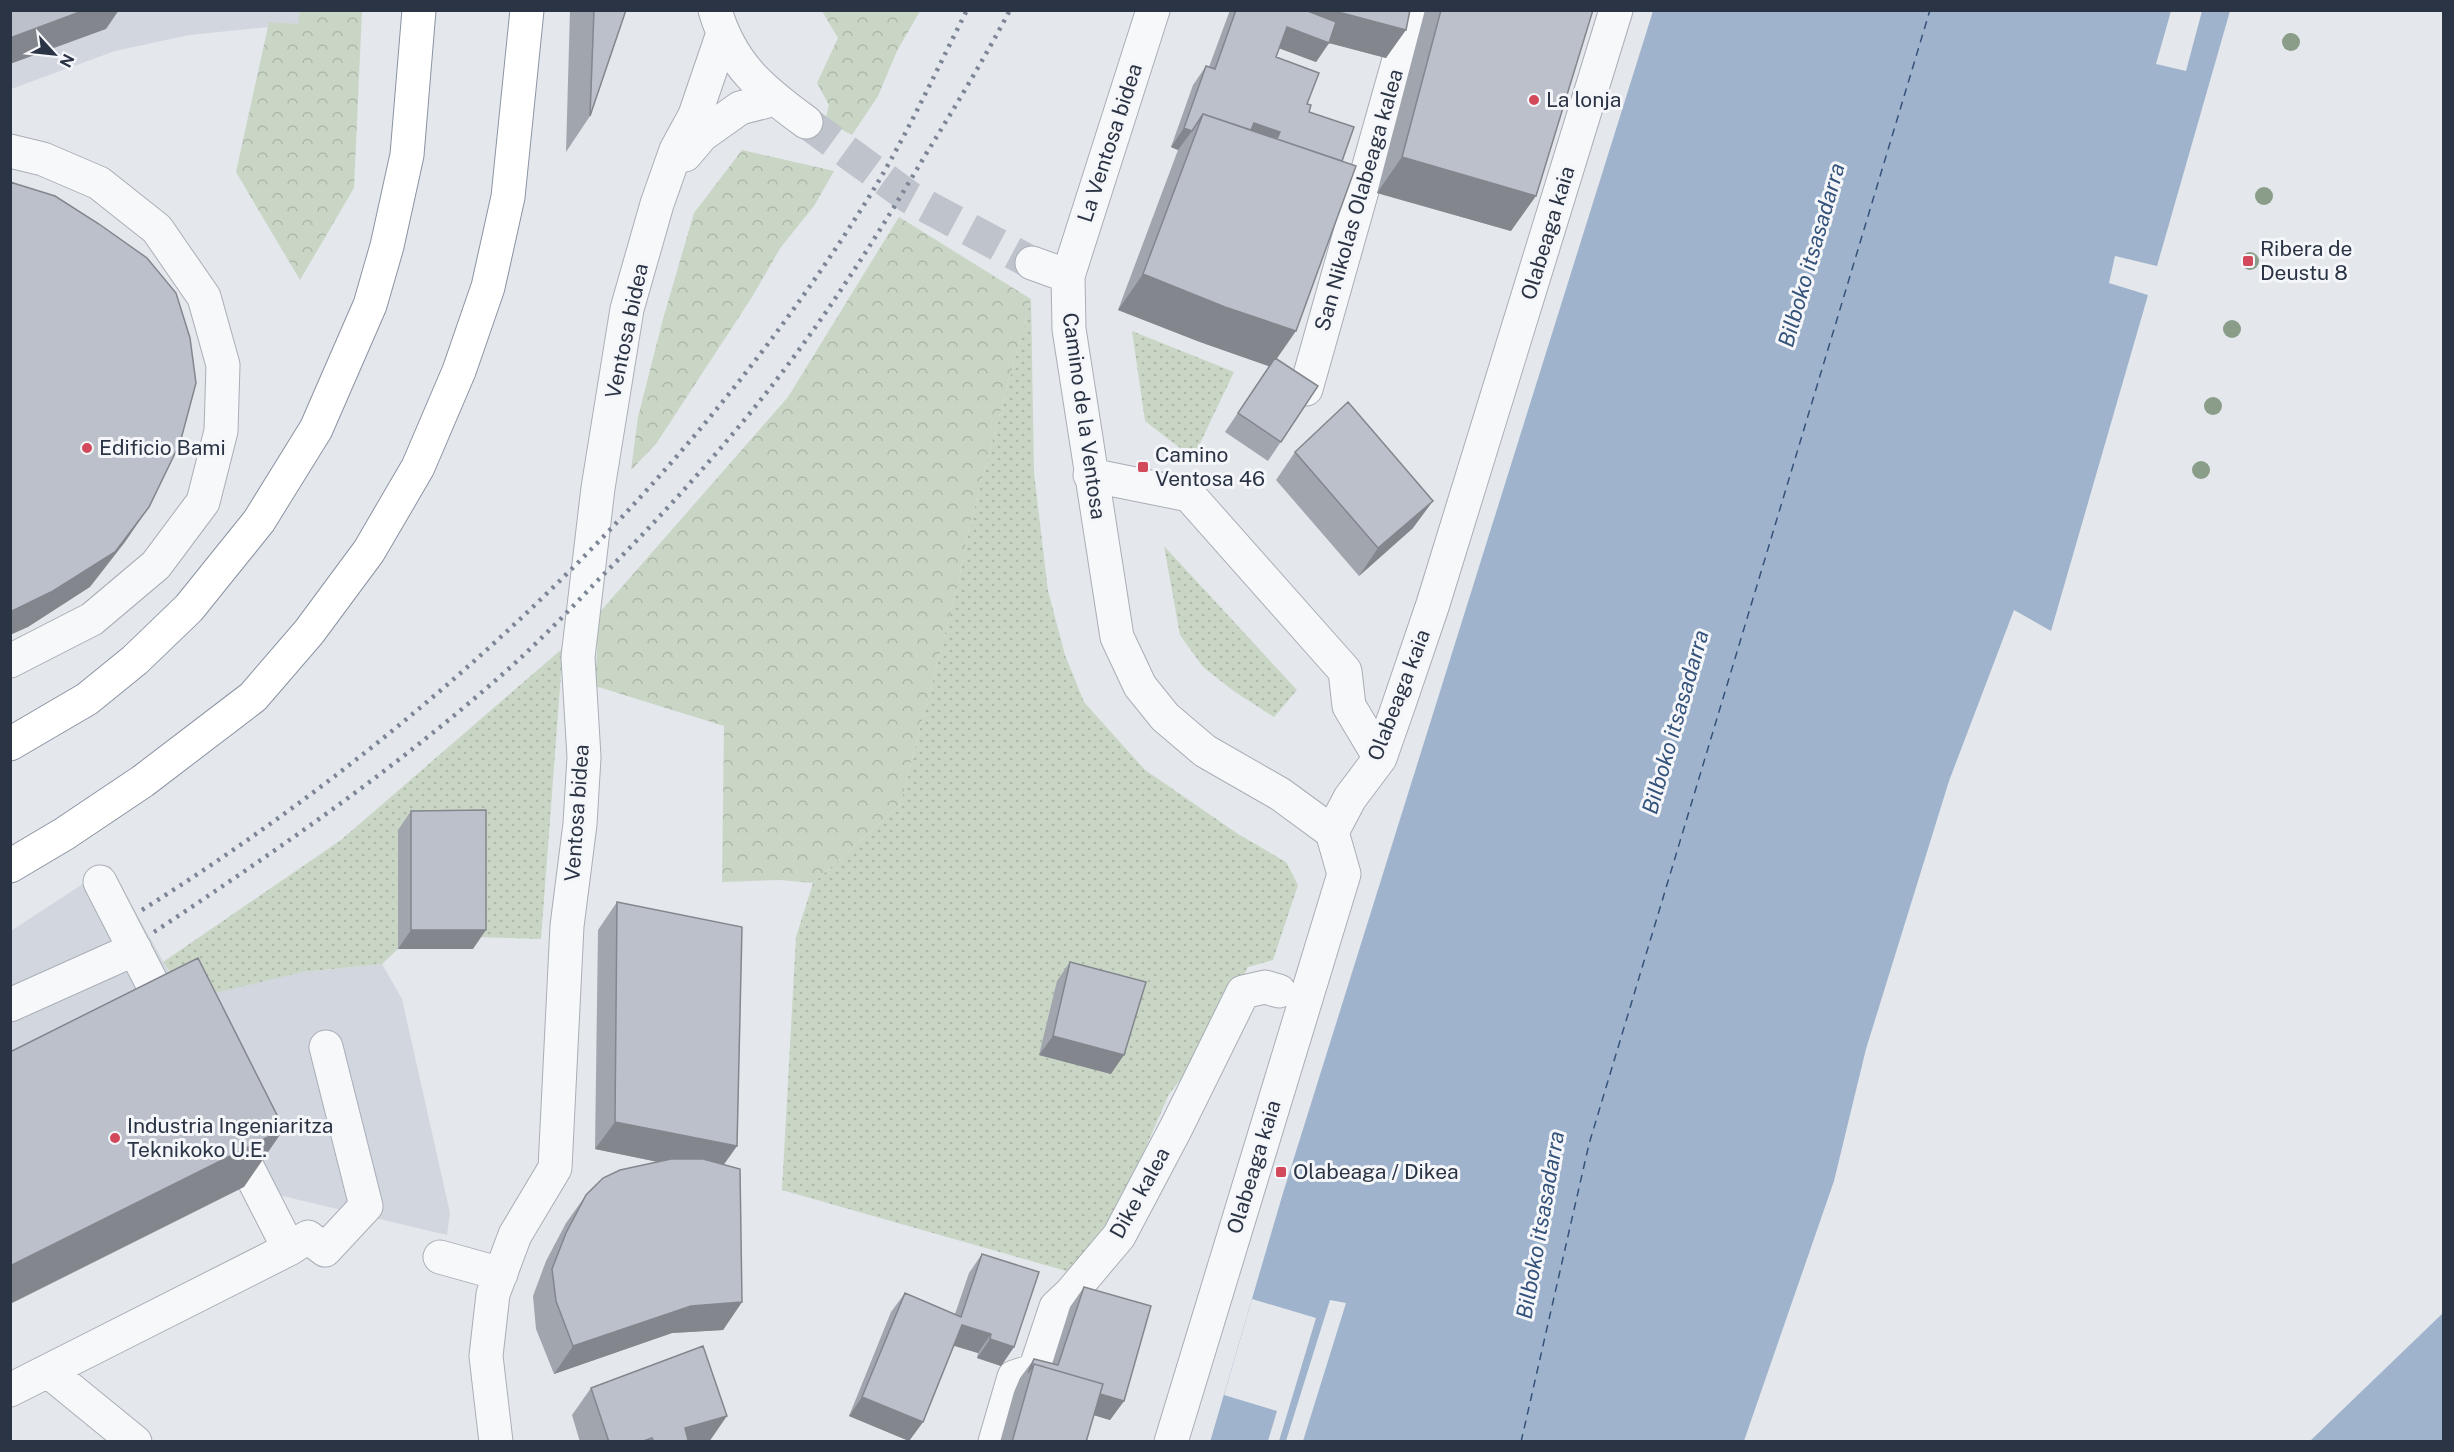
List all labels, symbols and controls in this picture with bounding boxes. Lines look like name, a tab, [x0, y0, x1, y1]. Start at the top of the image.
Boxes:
north arrow	[24, 24, 84, 84]
text: N	[56, 51, 78, 70]
street label: La Ventosa bidea	[1072, 60, 1147, 225]
street label: San Nikolas Olabeaga kalea	[1309, 66, 1408, 334]
place label: La lonja	[1546, 87, 1621, 112]
marker: La lonja	[1527, 93, 1541, 107]
water label: Bilboko itsasadarra	[1772, 160, 1850, 350]
street label: Olabeaga kaia	[1515, 163, 1580, 303]
place label: Ribera de Deustu 8	[2260, 236, 2353, 285]
marker: Ribera de Deustu 8	[2241, 254, 2255, 268]
street label: Ventosa bidea	[600, 261, 653, 401]
street label: Camino de la Ventosa	[1058, 311, 1111, 521]
place label: Edificio Bami	[99, 435, 226, 460]
marker: Edificio Bami	[80, 441, 94, 455]
place label: Camino Ventosa 46	[1155, 442, 1265, 491]
marker: Camino Ventosa 46	[1136, 460, 1150, 474]
street label: Olabeaga kaia	[1362, 626, 1435, 764]
water label: Bilboko itsasadarra	[1636, 627, 1714, 817]
street label: Ventosa bidea	[559, 744, 594, 882]
street label: Olabeaga kaia	[1221, 1097, 1286, 1237]
place label: Industria Ingeniaritza Teknikoko U.E.	[127, 1113, 333, 1162]
water label: Bilboko itsasadarra	[1511, 1129, 1569, 1321]
marker: Industria Ingeniaritza Teknikoko U.E.	[108, 1131, 122, 1145]
street label: Dike kalea	[1104, 1143, 1175, 1243]
place label: Olabeaga / Dikea	[1293, 1159, 1459, 1184]
marker: Olabeaga / Dikea	[1274, 1165, 1288, 1179]

